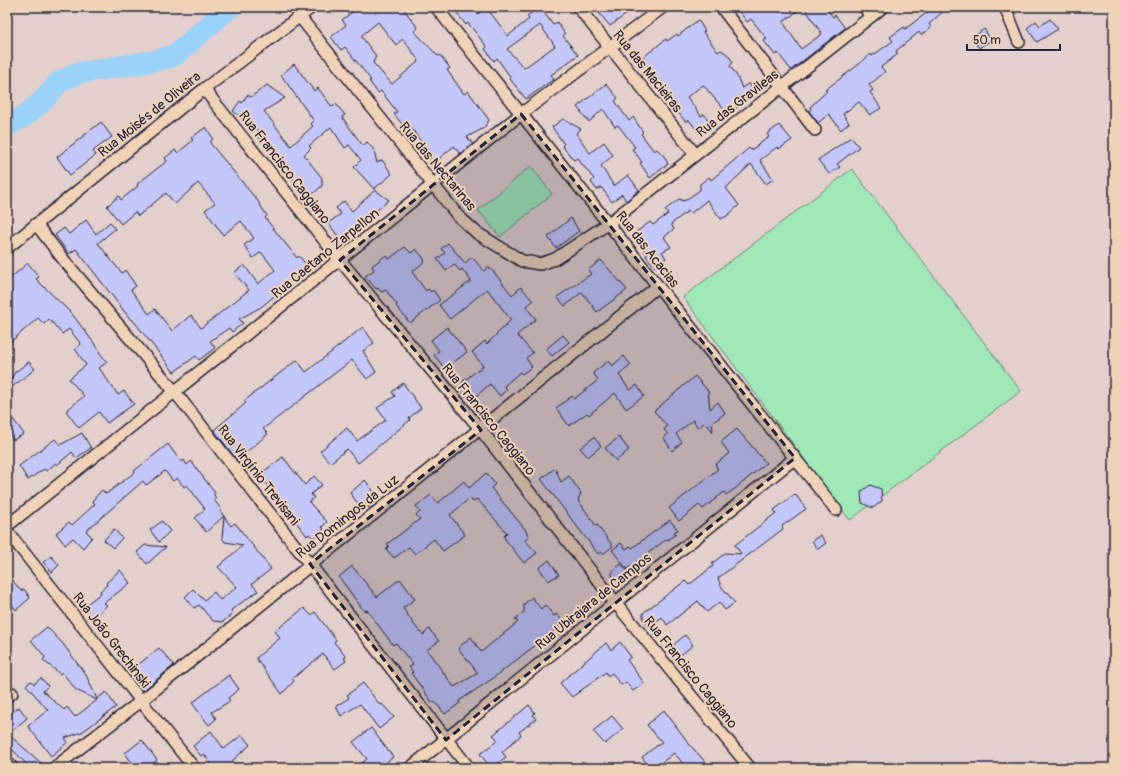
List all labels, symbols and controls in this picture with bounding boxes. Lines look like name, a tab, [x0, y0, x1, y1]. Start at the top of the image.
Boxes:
scale bar	[967, 26, 1060, 52]
street label: Rua das Macieiras	[609, 27, 686, 116]
text: 50 m	[973, 33, 1001, 48]
street label: Rua das Gravileas	[693, 65, 783, 141]
street label: Rua Moisés de Oliveira	[95, 68, 204, 161]
street label: Rua Francisco Caggiano	[235, 107, 334, 228]
street label: Rua das Nectarinas	[395, 118, 480, 215]
street label: Rua Caetano Zarpellon	[268, 205, 383, 302]
street label: Rua das Acacias	[612, 208, 683, 292]
street label: Rua Francisco Caggiano	[438, 360, 539, 479]
street label: Rua Virgínio Trevisani	[214, 422, 303, 529]
street label: Rua Domingos da Luz	[293, 471, 402, 562]
street label: Rua Ubirajara de Campos	[532, 549, 655, 653]
street label: Rua João Grechinski	[69, 589, 154, 692]
street label: Rua Francisco Caggiano	[640, 613, 741, 732]

